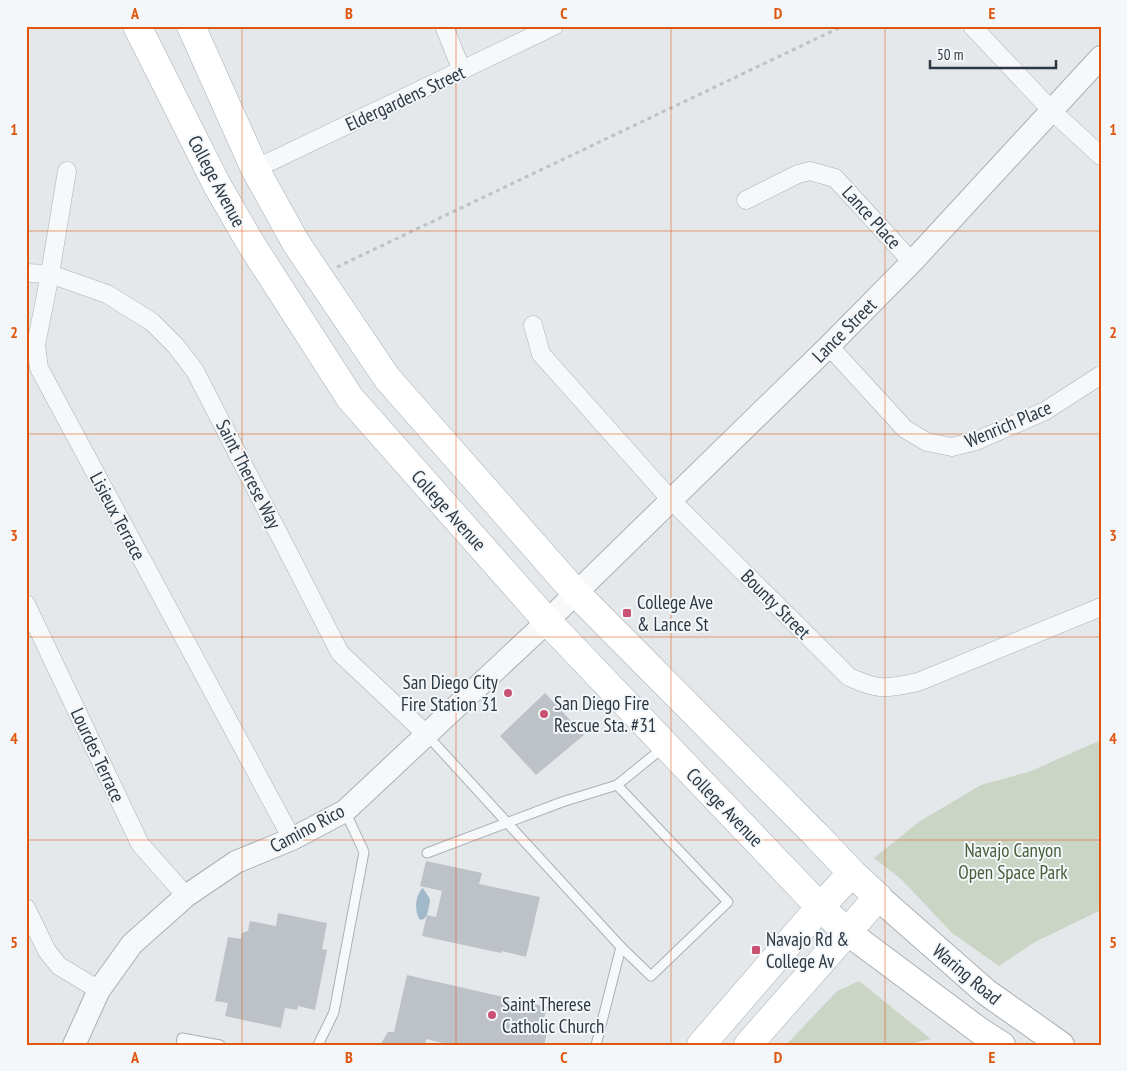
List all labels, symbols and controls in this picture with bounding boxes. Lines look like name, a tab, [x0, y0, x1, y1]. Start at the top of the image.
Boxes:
text: A	[130, 3, 140, 23]
text: B	[345, 3, 353, 23]
text: C	[560, 3, 568, 23]
text: D	[774, 3, 783, 23]
text: E	[989, 3, 996, 23]
scale bar	[930, 38, 1056, 70]
text: 50 m	[937, 45, 963, 64]
street label: Eldergardens Street	[341, 60, 469, 136]
text: 1	[10, 119, 18, 139]
text: 1	[1109, 119, 1117, 139]
street label: College Avenue	[183, 131, 251, 231]
street label: Lance Place	[837, 180, 907, 254]
street label: Lance Street	[807, 292, 882, 367]
text: 2	[10, 322, 18, 342]
text: 2	[1109, 322, 1117, 342]
street label: Wenrich Place	[961, 395, 1055, 453]
street label: Saint Therese Way	[211, 415, 287, 533]
street label: College Avenue	[406, 465, 492, 555]
street label: Lisieux Terrace	[85, 468, 151, 564]
text: 3	[10, 525, 18, 545]
text: 3	[1109, 525, 1117, 545]
street label: Bounty Street	[736, 564, 816, 644]
place label: College Ave & Lance St	[637, 590, 713, 636]
marker: College Ave & Lance St	[621, 607, 633, 619]
place label: San Diego City Fire Station 31	[401, 670, 499, 716]
marker: San Diego City Fire Station 31	[502, 687, 514, 699]
place label: San Diego Fire Rescue Sta. #31	[554, 691, 656, 737]
street label: Lourdes Terrace	[66, 704, 130, 806]
marker: San Diego Fire Rescue Sta. #31	[538, 708, 550, 720]
text: 4	[10, 728, 18, 748]
text: 4	[1109, 728, 1117, 748]
street label: College Avenue	[681, 762, 769, 852]
street label: Camino Rico	[266, 798, 348, 858]
park label: Navajo Canyon Open Space Park	[958, 838, 1068, 884]
place label: Navajo Rd & College Av	[766, 927, 849, 973]
text: 5	[10, 932, 18, 952]
text: 5	[1109, 932, 1117, 952]
street label: Waring Road	[928, 938, 1006, 1010]
marker: Navajo Rd & College Av	[750, 944, 762, 956]
place label: Saint Therese Catholic Church	[502, 992, 604, 1038]
marker: Saint Therese Catholic Church	[486, 1009, 498, 1021]
text: A	[130, 1047, 140, 1067]
text: B	[345, 1047, 353, 1067]
text: C	[560, 1047, 568, 1067]
text: D	[774, 1047, 783, 1067]
text: E	[989, 1047, 996, 1067]

